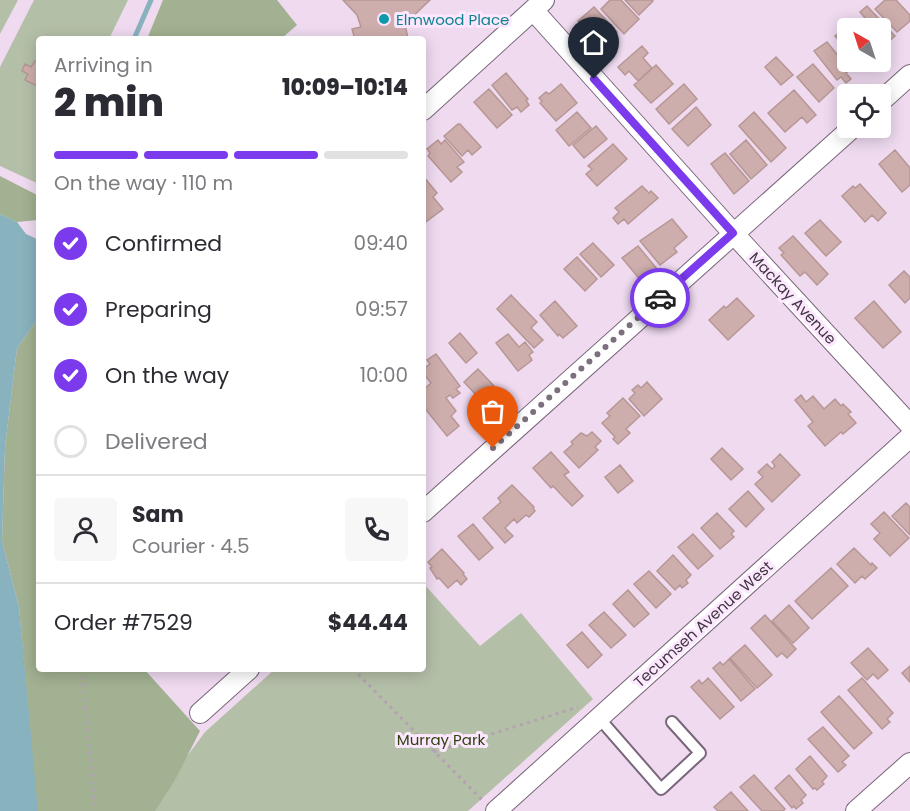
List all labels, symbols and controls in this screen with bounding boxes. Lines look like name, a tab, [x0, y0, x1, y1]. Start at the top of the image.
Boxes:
place label: Elmwood Place	[396, 9, 509, 30]
marker: Elmwood Place	[377, 12, 391, 26]
pin	[568, 17, 619, 79]
north arrow	[837, 18, 891, 72]
map controls	[837, 18, 891, 138]
icon: home	[577, 26, 610, 59]
text: Arriving in	[54, 51, 153, 79]
text: 10:09–10:14	[282, 72, 408, 103]
text: 2 min	[54, 75, 164, 130]
button: locate	[837, 84, 891, 138]
text: On the way · 110 m	[54, 169, 233, 197]
icon: check	[54, 227, 87, 260]
text: Confirmed	[105, 228, 222, 259]
text: 09:40	[353, 229, 408, 257]
street label: Mackay Avenue	[745, 247, 841, 349]
courier	[630, 268, 690, 328]
icon: car	[644, 282, 677, 315]
icon: check	[54, 293, 87, 326]
text: Preparing	[105, 294, 212, 325]
text: 09:57	[355, 295, 408, 323]
icon: check	[54, 359, 87, 392]
text: On the way	[105, 360, 229, 391]
text: 10:00	[360, 361, 408, 389]
pin	[467, 386, 518, 448]
icon: bag	[476, 395, 509, 428]
text: Delivered	[105, 426, 208, 457]
button: person	[54, 498, 117, 561]
button: phone	[345, 498, 408, 561]
text: Sam	[132, 499, 184, 530]
text: Courier · 4.5	[132, 532, 250, 560]
street label: Tecumseh Avenue West	[629, 556, 777, 692]
text: Order #7529	[54, 607, 193, 638]
text: $44.44	[328, 607, 408, 638]
park label: Murray Park	[397, 729, 485, 750]

